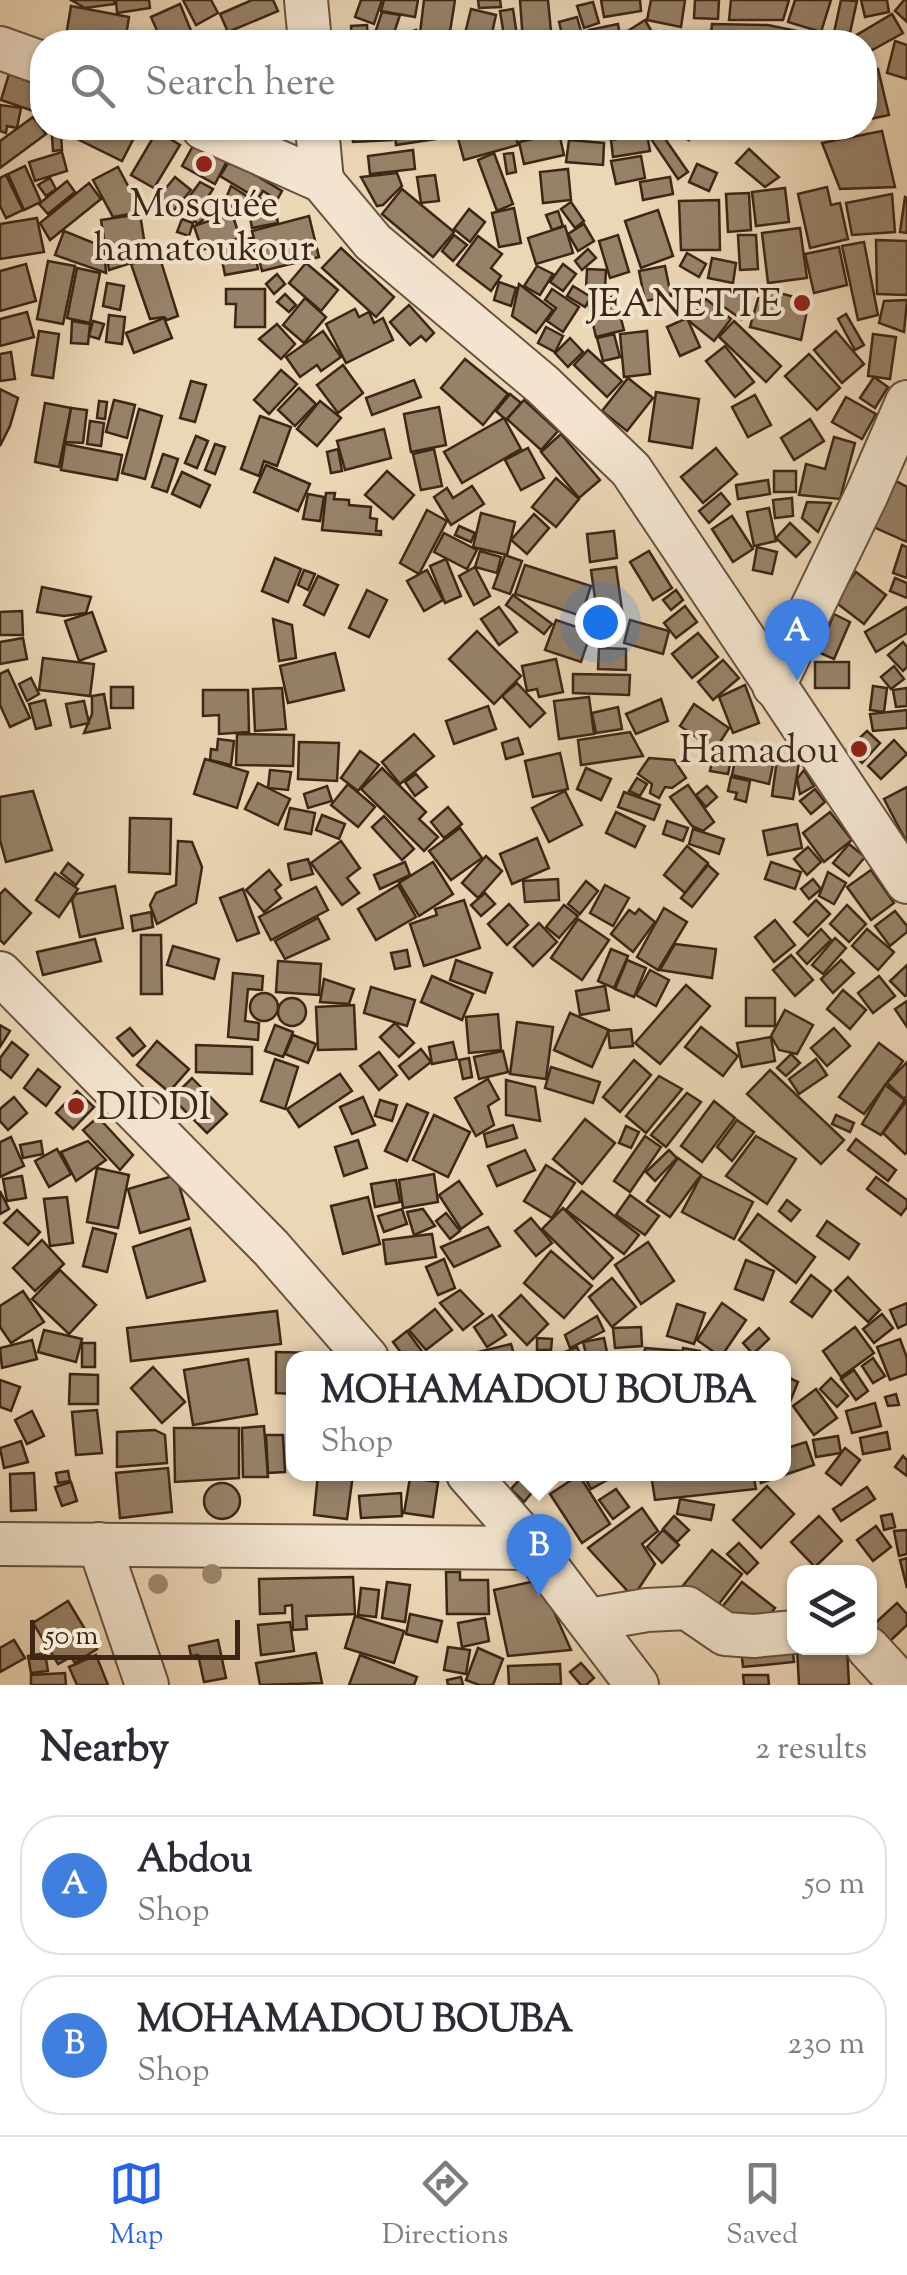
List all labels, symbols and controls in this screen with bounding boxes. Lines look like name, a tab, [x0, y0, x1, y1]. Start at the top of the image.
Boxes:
search box	[30, 30, 877, 140]
icon: search	[65, 58, 120, 113]
text: Search here	[145, 58, 336, 112]
marker: Mosquée hamatoukour	[193, 153, 215, 175]
place label: Mosquée hamatoukour	[94, 180, 314, 278]
place label: JEANETTE	[586, 280, 782, 334]
marker: JEANETTE	[791, 292, 813, 314]
your location	[575, 597, 626, 648]
pin: A	[764, 598, 830, 681]
place label: Hamadou	[679, 726, 839, 780]
marker: Hamadou	[848, 738, 870, 760]
place label: DIDDI	[96, 1083, 211, 1137]
marker: DIDDI	[65, 1095, 87, 1117]
popup	[286, 1351, 791, 1481]
text: MOHAMADOU BOUBA	[320, 1366, 757, 1420]
text: Shop	[320, 1420, 393, 1466]
pin: B	[506, 1514, 572, 1596]
map controls	[787, 1565, 877, 1655]
button: layers	[787, 1565, 877, 1655]
scale bar	[30, 1615, 240, 1660]
text: 50 m	[45, 1617, 99, 1657]
text: Nearby	[40, 1720, 169, 1780]
text: 2 results	[755, 1727, 867, 1773]
text: Abdou	[137, 1835, 252, 1889]
text: A	[62, 1862, 87, 1908]
text: 50 m	[804, 1862, 865, 1908]
text: Shop	[137, 1889, 209, 1935]
text: MOHAMADOU BOUBA	[137, 1995, 573, 2049]
text: B	[64, 2022, 85, 2068]
text: 230 m	[787, 2022, 865, 2068]
text: Shop	[137, 2049, 209, 2095]
tab: Map	[109, 2156, 164, 2256]
tab: Directions	[382, 2156, 508, 2256]
tab: Saved	[726, 2156, 798, 2256]

